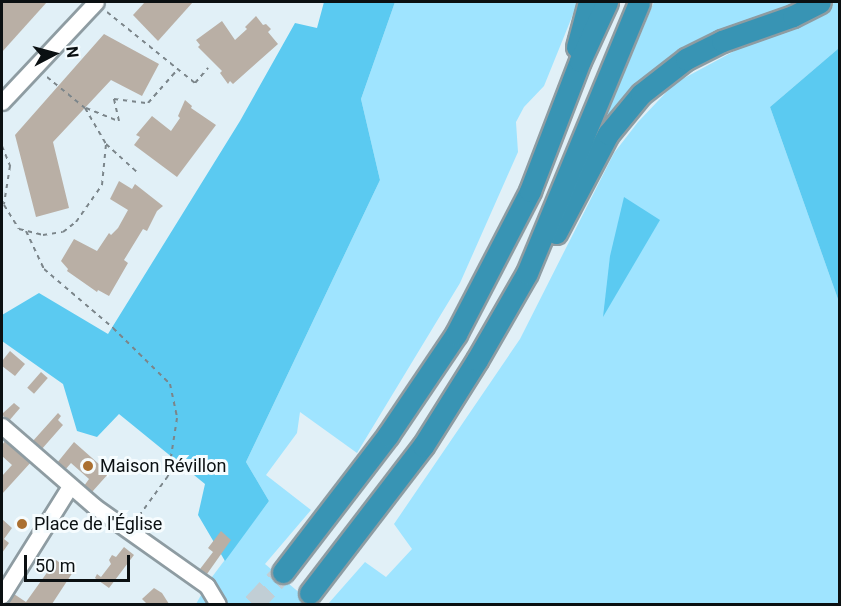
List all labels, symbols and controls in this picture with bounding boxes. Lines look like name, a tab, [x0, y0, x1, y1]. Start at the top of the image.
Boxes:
north arrow	[24, 24, 84, 84]
text: N	[62, 45, 82, 59]
place label: Maison Révillon	[100, 455, 226, 477]
marker: Maison Révillon	[81, 459, 95, 473]
place label: Place de l'Église	[34, 513, 162, 535]
marker: Place de l'Église	[15, 517, 29, 531]
scale bar	[27, 543, 134, 581]
text: 50 m	[35, 555, 75, 576]

